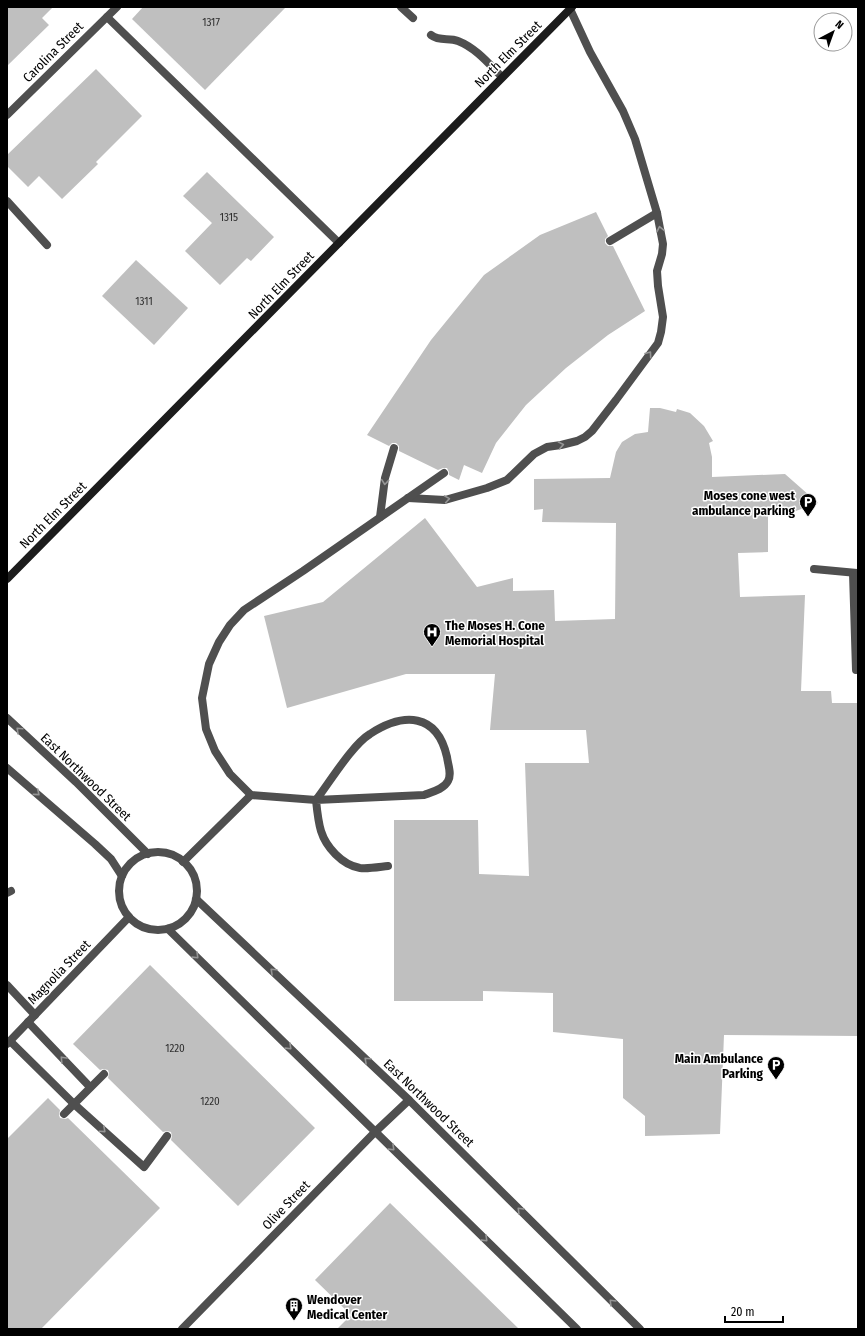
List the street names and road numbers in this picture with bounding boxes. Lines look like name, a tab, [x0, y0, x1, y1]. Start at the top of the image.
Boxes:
street label: North Elm Street	[472, 17, 545, 90]
street label: Carolina Street	[20, 18, 87, 85]
street label: North Elm Street	[245, 248, 317, 322]
street label: North Elm Street	[17, 478, 90, 551]
street label: East Northwood Street	[38, 730, 135, 824]
street label: Magnolia Street	[25, 936, 94, 1007]
street label: East Northwood Street	[381, 1056, 478, 1150]
street label: Olive Street	[259, 1177, 313, 1233]

